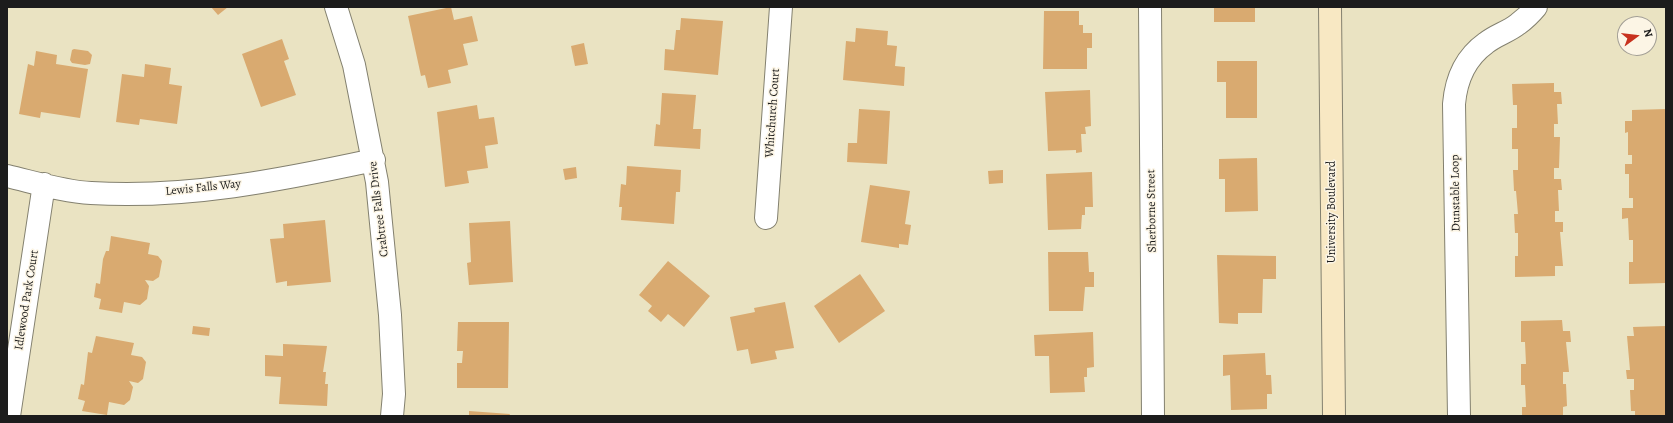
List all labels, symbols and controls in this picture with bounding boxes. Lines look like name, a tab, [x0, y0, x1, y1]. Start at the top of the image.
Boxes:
north arrow	[1617, 16, 1657, 56]
text: N	[1640, 27, 1656, 39]
street label: Whitchurch Court	[763, 68, 783, 158]
street label: Dunstable Loop	[1448, 154, 1464, 232]
street label: Crabtree Falls Drive	[366, 160, 392, 258]
street label: University Boulevard	[1325, 161, 1339, 263]
street label: Sherborne Street	[1144, 169, 1160, 253]
street label: Lewis Falls Way	[165, 177, 241, 199]
street label: Idlewood Park Court	[12, 249, 42, 351]

